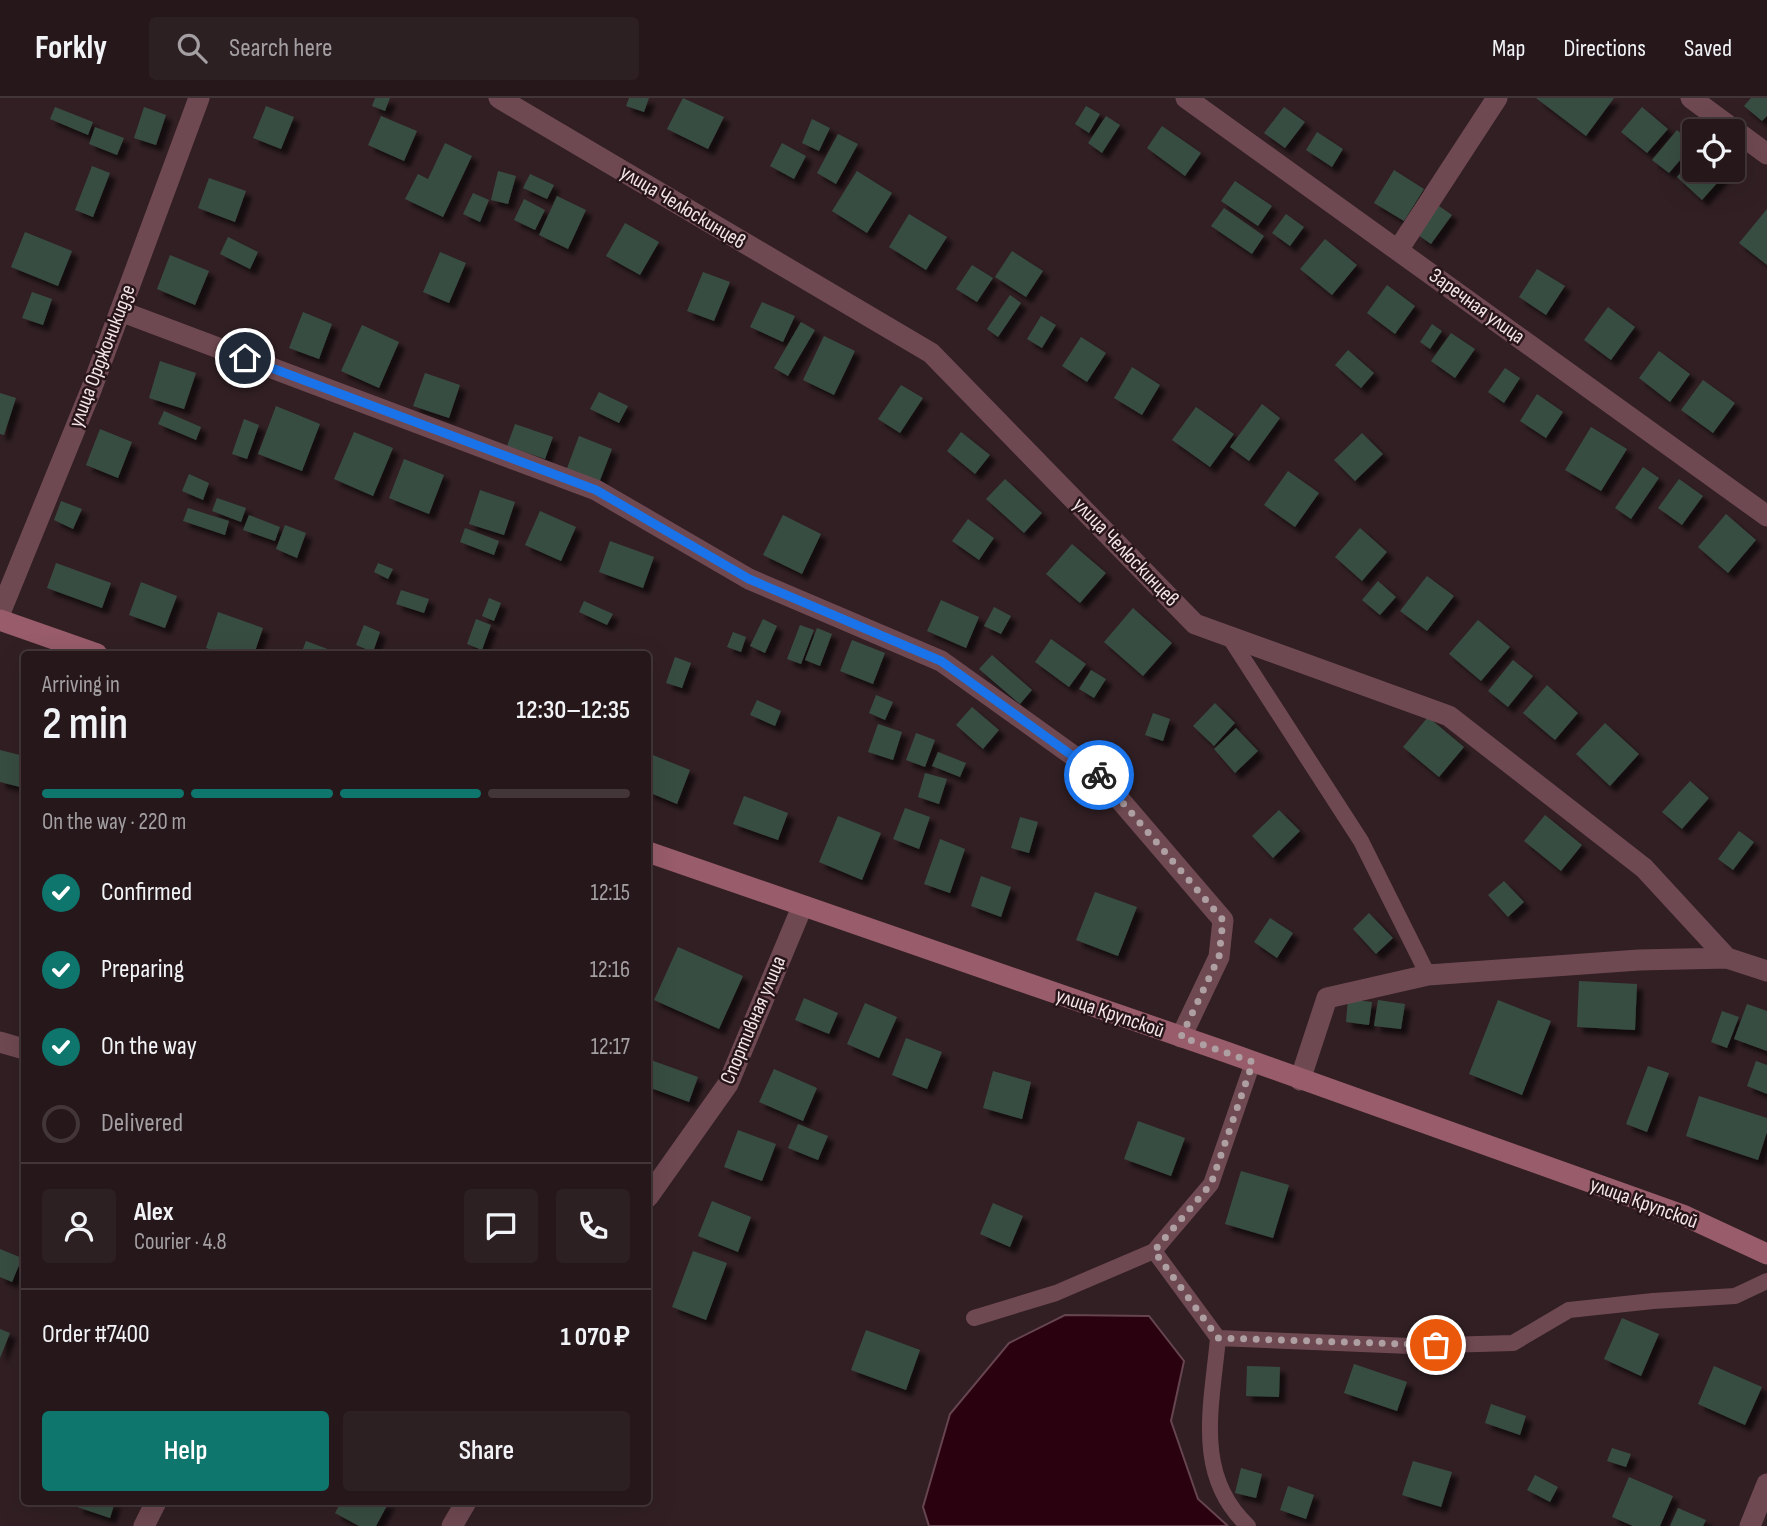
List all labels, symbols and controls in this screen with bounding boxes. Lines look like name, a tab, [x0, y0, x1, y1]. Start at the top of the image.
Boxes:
search box	[149, 17, 639, 80]
text: Forkly	[35, 28, 107, 68]
icon: search	[173, 29, 211, 67]
text: Search here	[229, 33, 332, 64]
text: Map	[1492, 34, 1525, 63]
text: Directions	[1563, 34, 1646, 63]
text: Saved	[1684, 34, 1732, 63]
map controls	[1682, 119, 1745, 182]
button: locate	[1682, 119, 1745, 182]
street label: улица Челюскинцев	[616, 160, 750, 254]
street label: Заречная улица	[1424, 263, 1530, 349]
street label: улица Орджоникидзе	[63, 281, 141, 431]
pin	[215, 328, 275, 388]
icon: home	[226, 339, 264, 377]
street label: улица Челюскинцев	[1068, 492, 1184, 612]
text: Arriving in	[42, 671, 120, 699]
text: 12:30–12:35	[516, 695, 630, 726]
text: 2 min	[42, 697, 128, 752]
courier	[1064, 740, 1134, 810]
icon: bike	[1080, 756, 1118, 794]
text: On the way · 220 m	[42, 808, 186, 836]
icon: check	[42, 874, 80, 912]
text: Confirmed	[101, 877, 192, 908]
text: 12:15	[591, 879, 630, 907]
icon: check	[42, 951, 80, 989]
street label: Спортивная улица	[715, 952, 791, 1088]
text: Preparing	[101, 954, 184, 985]
text: 12:16	[590, 956, 630, 984]
street label: улица Крупской	[1053, 983, 1167, 1043]
icon: check	[42, 1028, 80, 1066]
text: On the way	[101, 1031, 197, 1062]
text: 12:17	[591, 1033, 630, 1061]
text: Delivered	[101, 1108, 183, 1139]
street label: улица Крупской	[1587, 1172, 1701, 1234]
button: person	[42, 1189, 116, 1263]
button: chat	[464, 1189, 538, 1263]
button: phone	[556, 1189, 630, 1263]
text: Alex	[134, 1197, 174, 1228]
text: Courier · 4.8	[134, 1228, 227, 1256]
pin	[1406, 1315, 1466, 1375]
text: Order #7400	[42, 1319, 150, 1350]
text: 1 070 ₽	[561, 1322, 630, 1353]
icon: bag	[1417, 1326, 1455, 1364]
button: Help	[42, 1411, 329, 1491]
button: Share	[343, 1411, 630, 1491]

